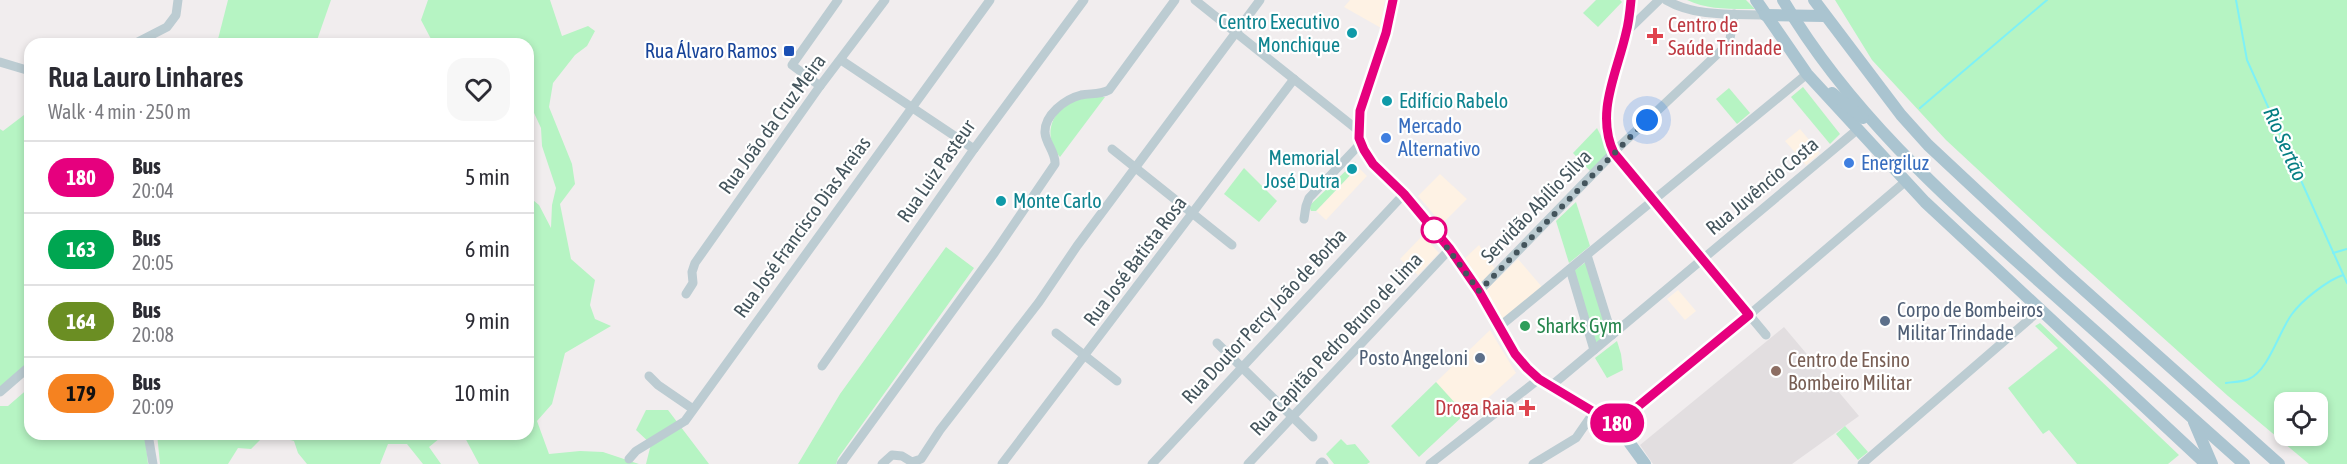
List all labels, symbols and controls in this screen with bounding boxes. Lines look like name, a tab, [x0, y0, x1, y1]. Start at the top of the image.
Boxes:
place label: Centro Executivo Monchique	[1218, 10, 1340, 56]
place label: Centro de Saúde Trindade	[1668, 13, 1782, 59]
marker: Centro Executivo Monchique	[1345, 26, 1359, 40]
marker: Centro de Saúde Trindade	[1646, 27, 1664, 45]
place label: Rua Álvaro Ramos	[645, 39, 777, 62]
marker: Rua Álvaro Ramos	[782, 44, 796, 58]
street label: Rua João da Cruz Meira	[713, 49, 830, 198]
button: heart	[447, 58, 510, 121]
text: Rua Lauro Linhares	[48, 61, 243, 93]
place label: Edifício Rabelo	[1399, 89, 1508, 112]
marker: Edifício Rabelo	[1380, 94, 1394, 108]
text: Walk · 4 min · 250 m	[48, 100, 191, 123]
water label: Rio Sertão	[2259, 103, 2313, 184]
your location	[1632, 105, 1662, 135]
street label: Rua Luiz Pasteur	[892, 114, 980, 226]
place label: Mercado Alternativo	[1398, 114, 1480, 160]
marker: Mercado Alternativo	[1379, 131, 1393, 145]
street label: Rua José Francisco Dias Areias	[728, 132, 875, 322]
street label: Rua Juvêncio Costa	[1701, 132, 1822, 239]
street label: Servidão Abílio Silva	[1476, 144, 1595, 267]
place label: Memorial José Dutra	[1264, 146, 1341, 192]
place label: Energiluz	[1861, 151, 1929, 174]
text: Bus	[132, 153, 161, 179]
marker: Energiluz	[1842, 156, 1856, 170]
marker: Memorial José Dutra	[1345, 162, 1359, 176]
text: 5 min	[465, 164, 510, 190]
text: 180	[66, 165, 96, 189]
text: 20:04	[132, 179, 174, 202]
place label: Monte Carlo	[1013, 189, 1102, 212]
street label: Rua José Batista Rosa	[1078, 191, 1191, 330]
marker: Monte Carlo	[994, 194, 1008, 208]
unlabelled marker	[1421, 217, 1447, 243]
street label: Rua Doutor Percy João de Borba	[1177, 223, 1351, 408]
text: Bus	[132, 225, 161, 251]
text: 6 min	[465, 236, 510, 262]
text: 163	[66, 237, 96, 261]
street label: Rua Capitão Pedro Bruno de Lima	[1245, 247, 1426, 440]
text: 20:05	[132, 251, 174, 274]
text: Bus	[132, 297, 161, 323]
place label: Corpo de Bombeiros Militar Trindade	[1897, 298, 2043, 344]
text: 9 min	[465, 308, 510, 334]
text: 164	[66, 309, 96, 333]
place label: Sharks Gym	[1537, 314, 1622, 337]
marker: Corpo de Bombeiros Militar Trindade	[1878, 314, 1892, 328]
marker: Sharks Gym	[1518, 319, 1532, 333]
text: 20:08	[132, 323, 174, 346]
place label: Posto Angeloni	[1359, 346, 1468, 369]
place label: Centro de Ensino Bombeiro Militar	[1788, 348, 1912, 394]
marker: Posto Angeloni	[1473, 351, 1487, 365]
marker: Centro de Ensino Bombeiro Militar	[1769, 364, 1783, 378]
text: Bus	[132, 369, 161, 395]
text: 10 min	[455, 380, 510, 406]
text: 179	[66, 381, 96, 405]
map controls	[2274, 392, 2328, 446]
button: locate	[2274, 392, 2328, 446]
text: 20:09	[132, 395, 174, 418]
place label: Droga Raia	[1435, 396, 1515, 419]
marker: Droga Raia	[1520, 401, 1534, 415]
line badge: 180	[1582, 404, 1652, 442]
text: 180	[1602, 411, 1632, 435]

